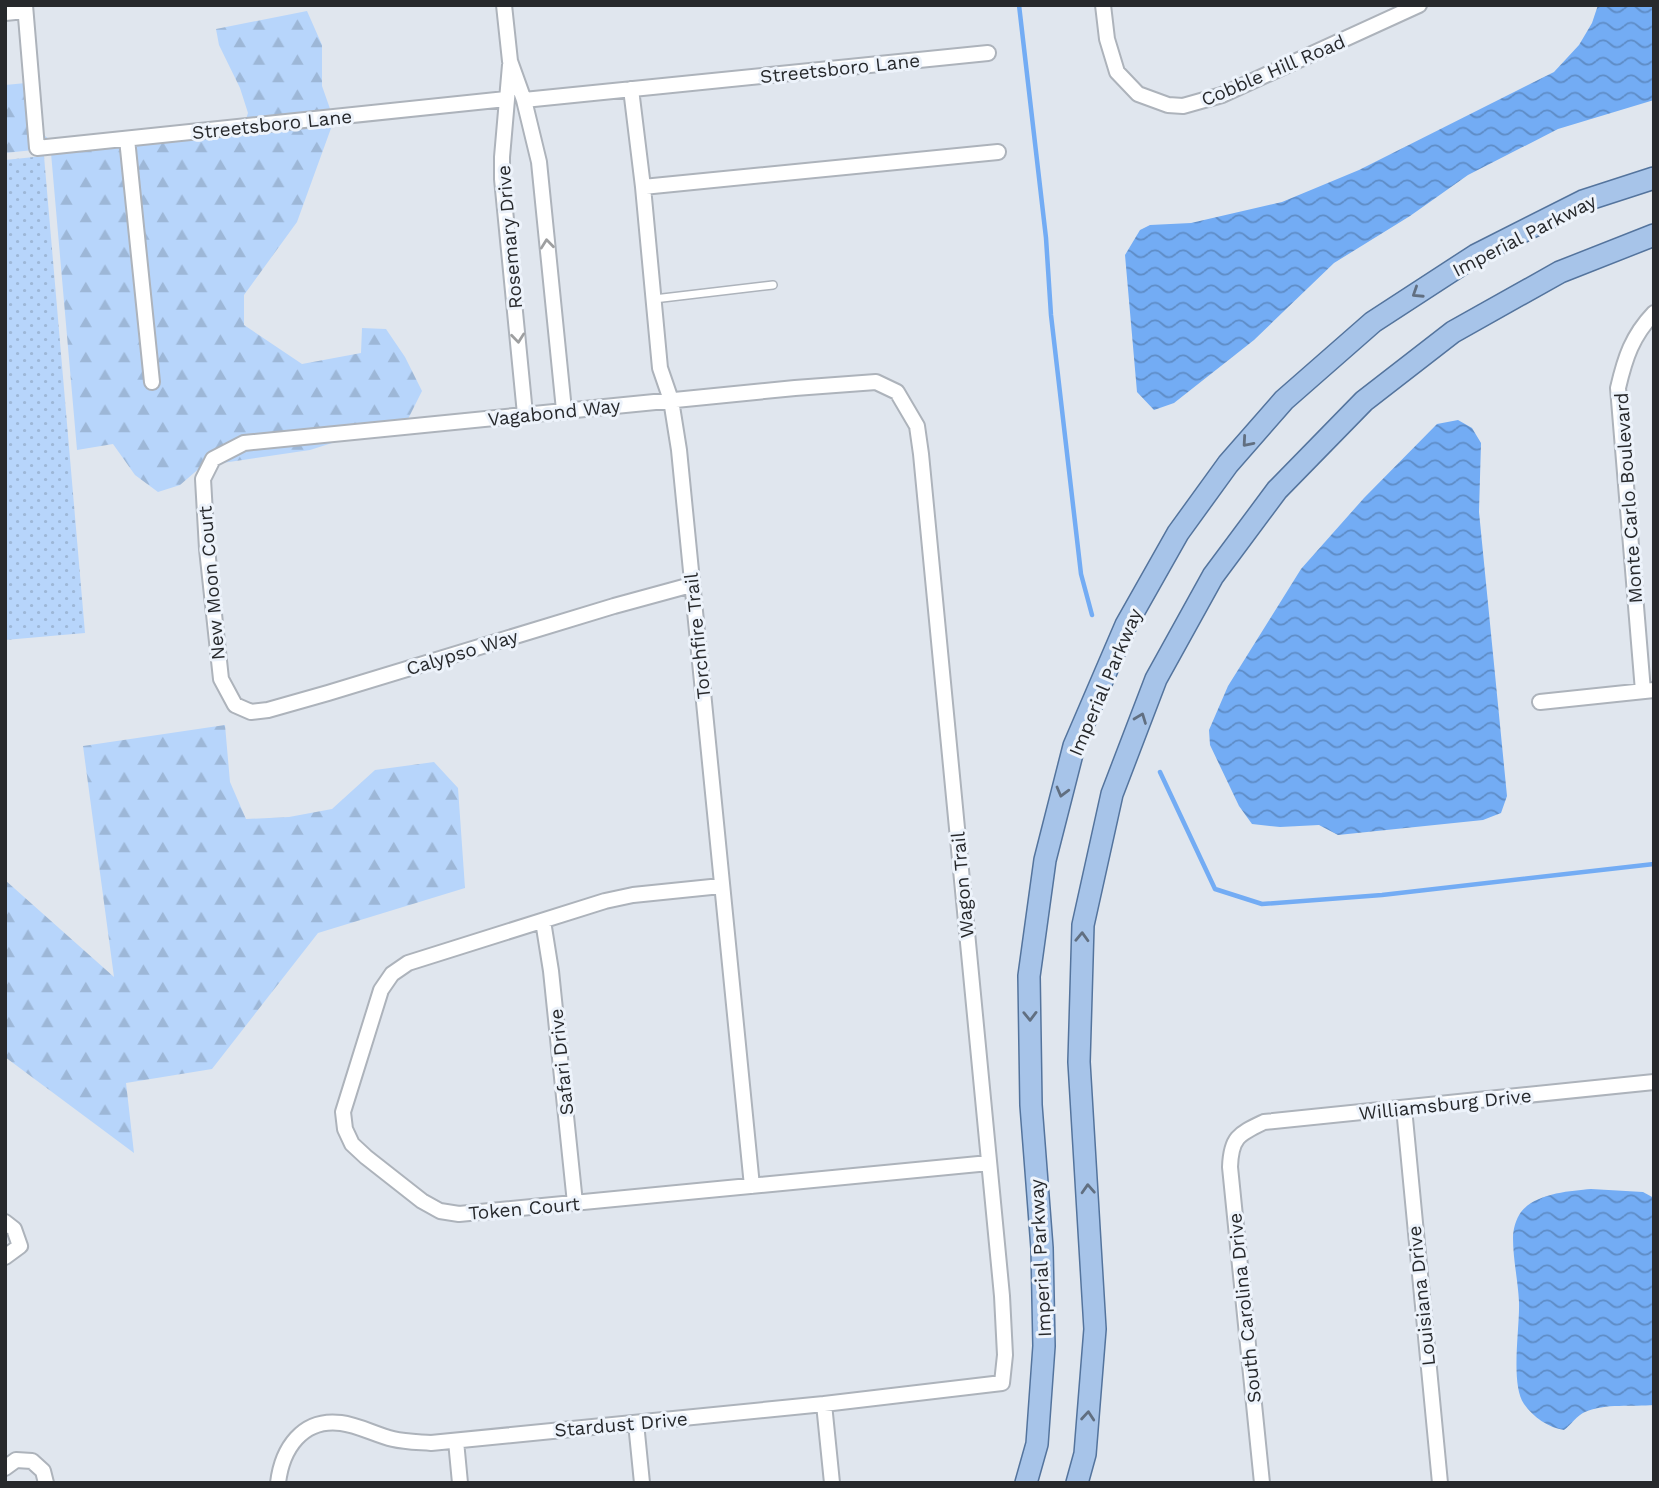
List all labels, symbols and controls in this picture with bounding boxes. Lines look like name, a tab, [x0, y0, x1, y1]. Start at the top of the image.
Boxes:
street label: Cobble Hill Road	[1198, 30, 1349, 111]
street label: Streetsboro Lane	[759, 49, 921, 88]
street label: Streetsboro Lane	[191, 105, 353, 144]
street label: Rosemary Drive	[492, 164, 527, 310]
street label: Imperial Parkway	[1448, 189, 1600, 282]
one-way arrow	[540, 238, 555, 249]
one-way arrow	[1412, 285, 1425, 298]
one-way arrow	[510, 333, 525, 344]
street label: Monte Carlo Boulevard	[1610, 392, 1647, 604]
street label: Vagabond Way	[487, 394, 622, 431]
one-way arrow	[1243, 434, 1255, 447]
street label: New Moon Court	[193, 505, 230, 661]
street label: Torchfire Trail	[679, 572, 716, 700]
street label: Imperial Parkway	[1064, 605, 1147, 760]
street label: Calypso Way	[403, 624, 521, 680]
one-way arrow	[1132, 713, 1146, 725]
one-way arrow	[1056, 786, 1070, 798]
street label: Wagon Trail	[946, 831, 979, 939]
one-way arrow	[1075, 931, 1090, 942]
street label: Safari Drive	[544, 1008, 579, 1116]
one-way arrow	[1022, 1011, 1037, 1022]
street label: Williamsburg Drive	[1358, 1084, 1533, 1125]
street label: Imperial Parkway	[1025, 1178, 1056, 1338]
one-way arrow	[1080, 1183, 1095, 1194]
street label: Token Court	[467, 1192, 581, 1225]
street label: South Carolina Drive	[1223, 1212, 1266, 1404]
street label: Louisiana Drive	[1403, 1225, 1440, 1367]
street label: Stardust Drive	[553, 1407, 689, 1442]
one-way arrow	[1080, 1410, 1095, 1421]

